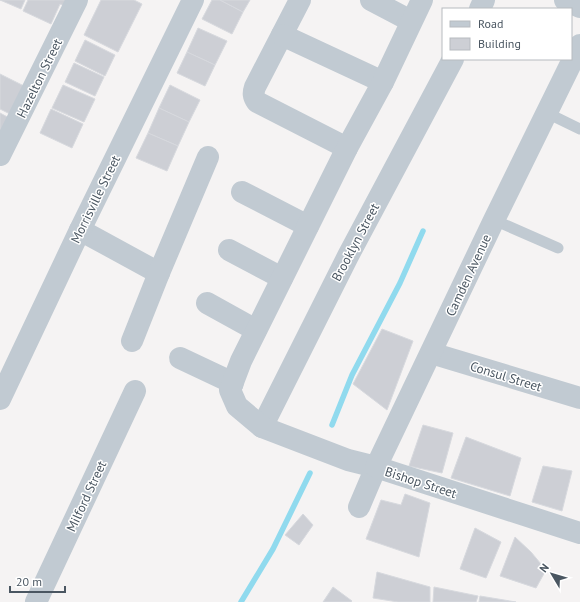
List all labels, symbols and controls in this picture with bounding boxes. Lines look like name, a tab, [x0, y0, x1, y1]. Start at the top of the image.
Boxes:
legend	[442, 8, 572, 60]
text: Road	[478, 16, 503, 31]
street label: Hazelton Street	[13, 35, 66, 121]
text: Building	[478, 36, 521, 51]
street label: Morrisville Street	[67, 152, 124, 246]
street label: Brooklyn Street	[328, 200, 383, 284]
street label: Camden Avenue	[442, 231, 495, 319]
street label: Consul Street	[468, 358, 544, 396]
street label: Milford Street	[63, 457, 111, 535]
street label: Bishop Street	[383, 463, 459, 502]
north arrow	[532, 554, 572, 594]
text: N	[536, 561, 552, 575]
scale bar	[10, 568, 65, 594]
text: 20 m	[16, 574, 42, 589]

